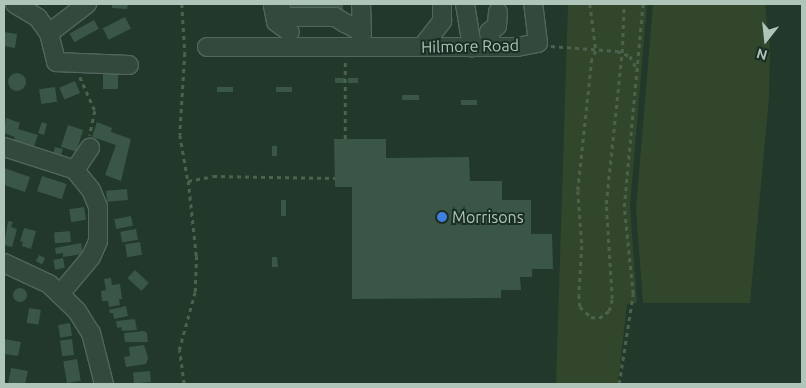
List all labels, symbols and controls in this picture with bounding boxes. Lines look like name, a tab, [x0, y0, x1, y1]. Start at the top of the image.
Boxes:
north arrow	[741, 15, 791, 65]
street label: Hilmore Road	[421, 36, 519, 56]
text: N	[755, 45, 769, 64]
place label: Morrisons	[452, 207, 524, 227]
marker: Morrisons	[436, 211, 448, 223]

